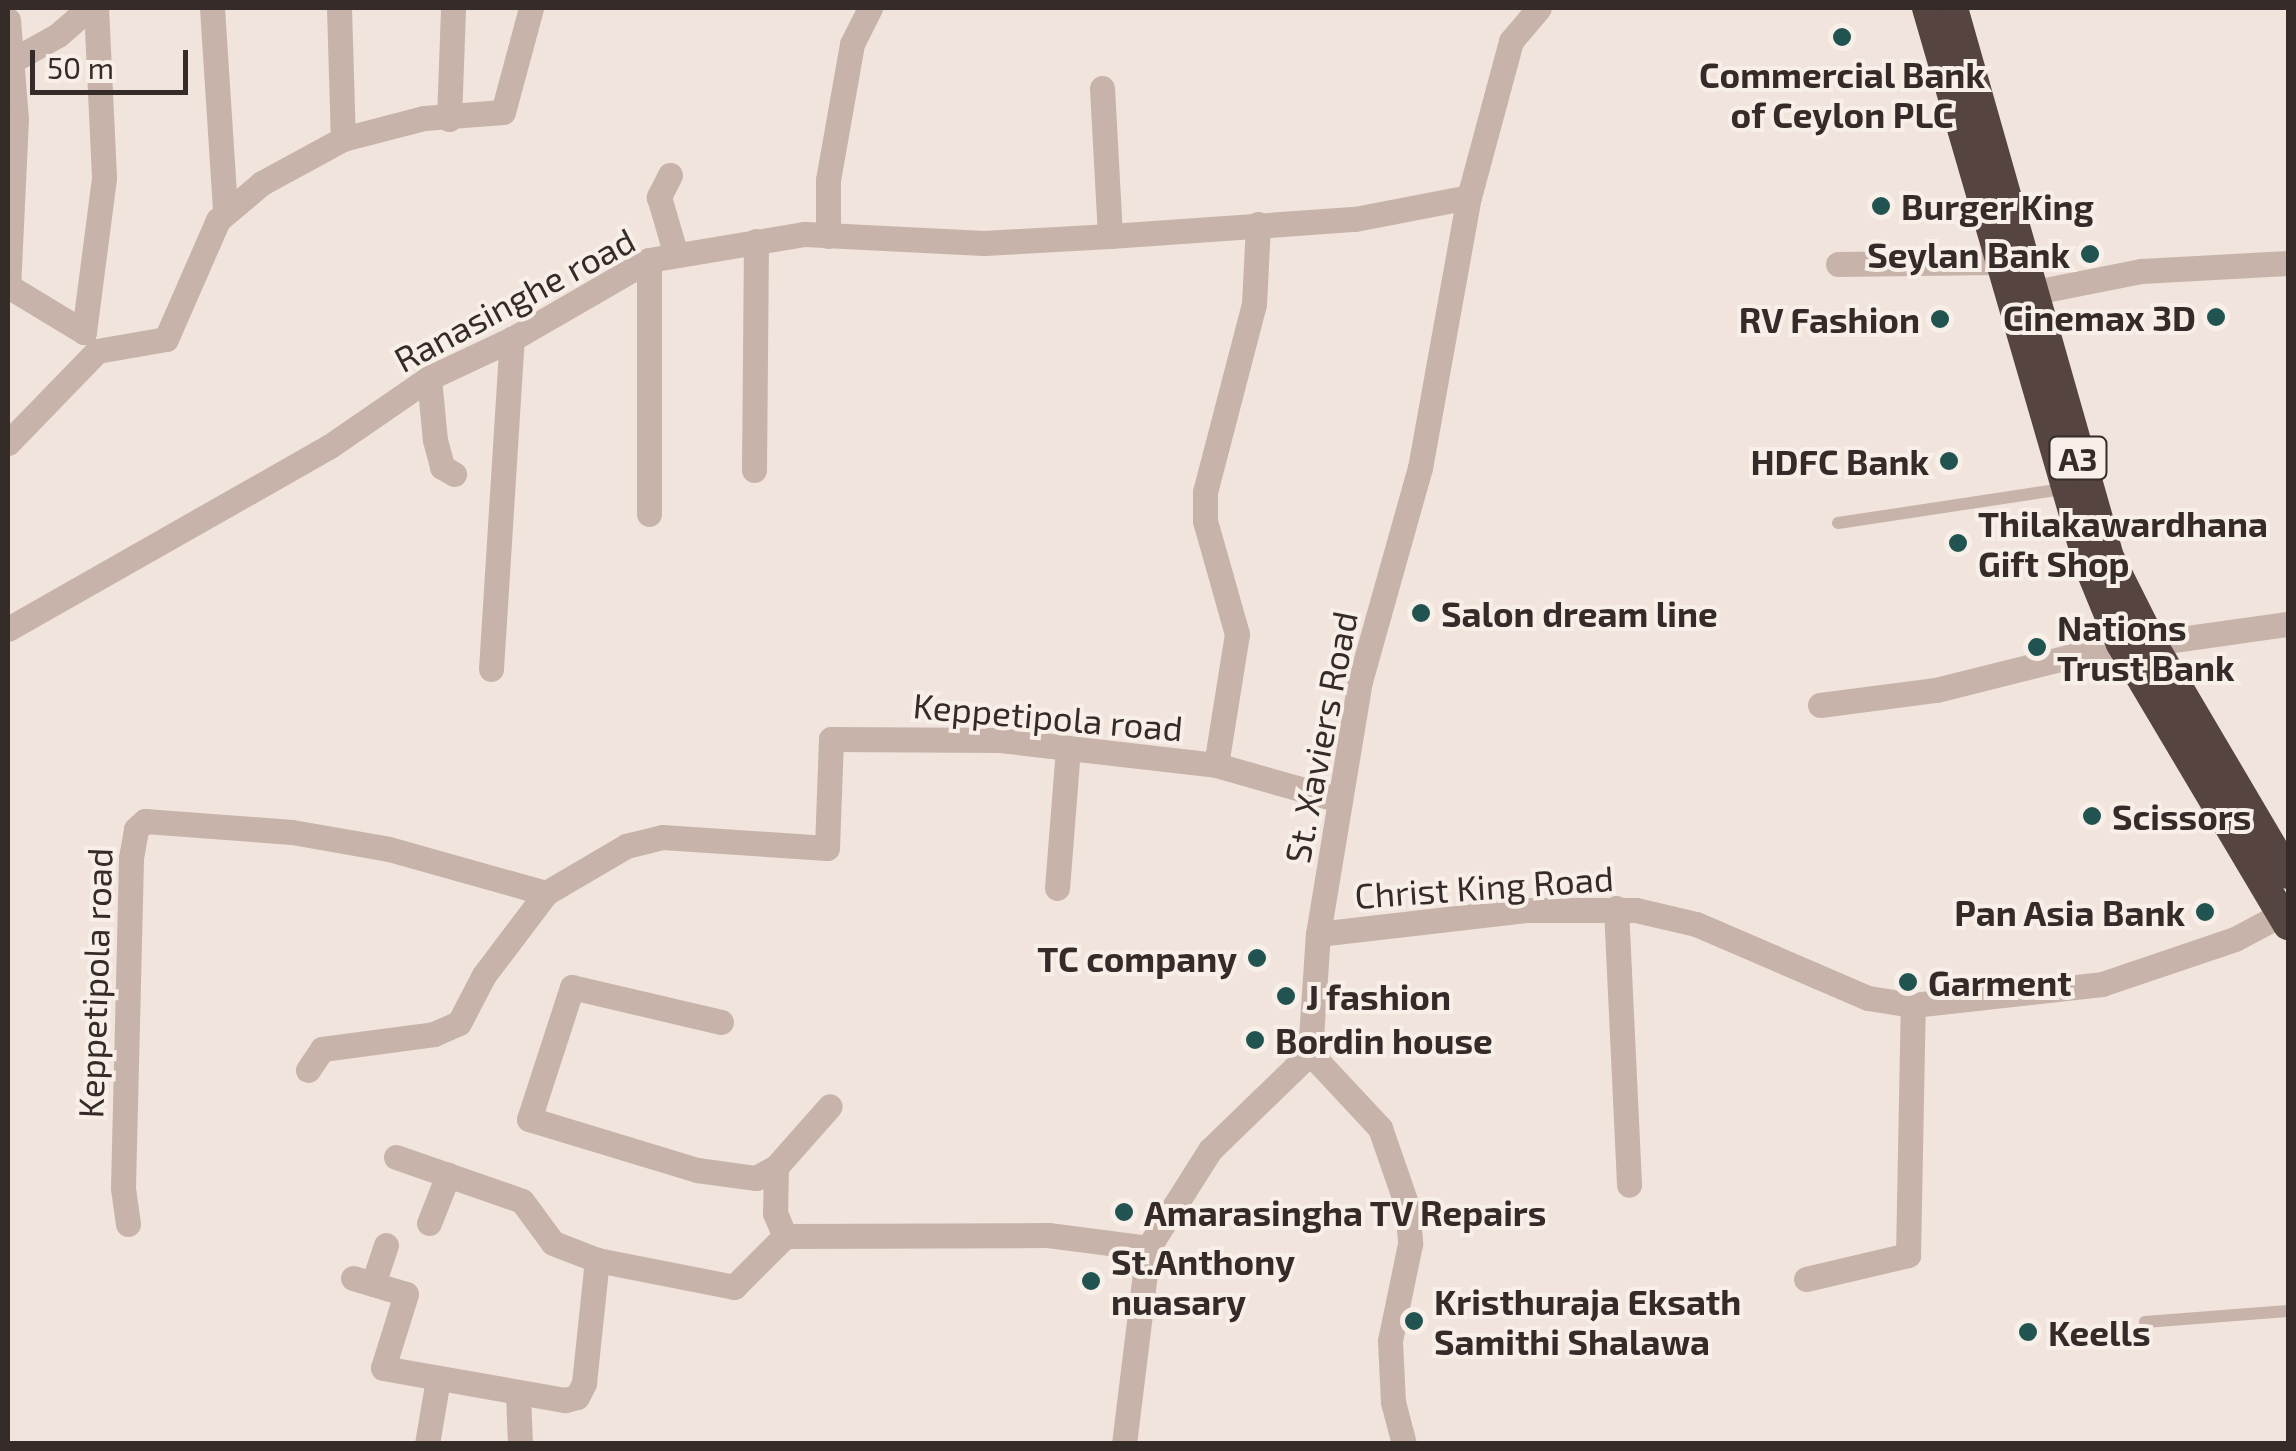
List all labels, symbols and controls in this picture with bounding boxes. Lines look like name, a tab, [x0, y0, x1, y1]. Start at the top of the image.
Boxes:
marker: Commercial Bank of Ceylon PLC	[1831, 26, 1853, 48]
scale bar	[35, 30, 192, 92]
text: 50 m	[47, 49, 114, 85]
place label: Commercial Bank of Ceylon PLC	[1699, 53, 1985, 135]
place label: Burger King	[1901, 185, 2095, 227]
marker: Burger King	[1870, 195, 1892, 217]
street label: Ranasinghe road	[387, 218, 641, 380]
place label: Seylan Bank	[1867, 233, 2070, 275]
marker: Seylan Bank	[2079, 243, 2101, 265]
place label: Cinemax 3D	[2003, 296, 2196, 338]
place label: RV Fashion	[1738, 298, 1920, 340]
marker: Cinemax 3D	[2205, 306, 2227, 328]
marker: RV Fashion	[1929, 308, 1951, 330]
road number: A3	[2048, 431, 2108, 485]
place label: HDFC Bank	[1750, 440, 1929, 482]
marker: HDFC Bank	[1938, 450, 1960, 472]
place label: Thilakawardhana Gift Shop	[1978, 502, 2268, 584]
marker: Thilakawardhana Gift Shop	[1947, 532, 1969, 554]
place label: Salon dream line	[1441, 592, 1718, 634]
marker: Salon dream line	[1410, 602, 1432, 624]
place label: Nations Trust Bank	[2057, 606, 2235, 688]
street label: St. Xaviers Road	[1275, 608, 1365, 866]
marker: Nations Trust Bank	[2026, 636, 2048, 658]
street label: Keppetipola road	[911, 683, 1185, 749]
place label: Scissors	[2112, 795, 2251, 837]
marker: Scissors	[2081, 805, 2103, 827]
street label: Keppetipola road	[68, 847, 120, 1119]
street label: Christ King Road	[1353, 856, 1615, 916]
place label: Pan Asia Bank	[1953, 891, 2185, 933]
marker: Pan Asia Bank	[2194, 901, 2216, 923]
place label: TC company	[1037, 937, 1237, 979]
marker: TC company	[1246, 947, 1268, 969]
place label: Garment	[1928, 961, 2072, 1003]
marker: Garment	[1897, 971, 1919, 993]
place label: J fashion	[1306, 975, 1452, 1017]
marker: J fashion	[1275, 985, 1297, 1007]
place label: Bordin house	[1275, 1019, 1493, 1061]
marker: Bordin house	[1244, 1029, 1266, 1051]
place label: Amarasingha TV Repairs	[1144, 1191, 1548, 1233]
marker: Amarasingha TV Repairs	[1113, 1201, 1135, 1223]
place label: St.Anthony nuasary	[1111, 1240, 1295, 1322]
marker: St.Anthony nuasary	[1080, 1270, 1102, 1292]
place label: Kristhuraja Eksath Samithi Shalawa	[1434, 1280, 1741, 1362]
marker: Kristhuraja Eksath Samithi Shalawa	[1403, 1310, 1425, 1332]
place label: Keells	[2048, 1311, 2151, 1353]
marker: Keells	[2017, 1321, 2039, 1343]

